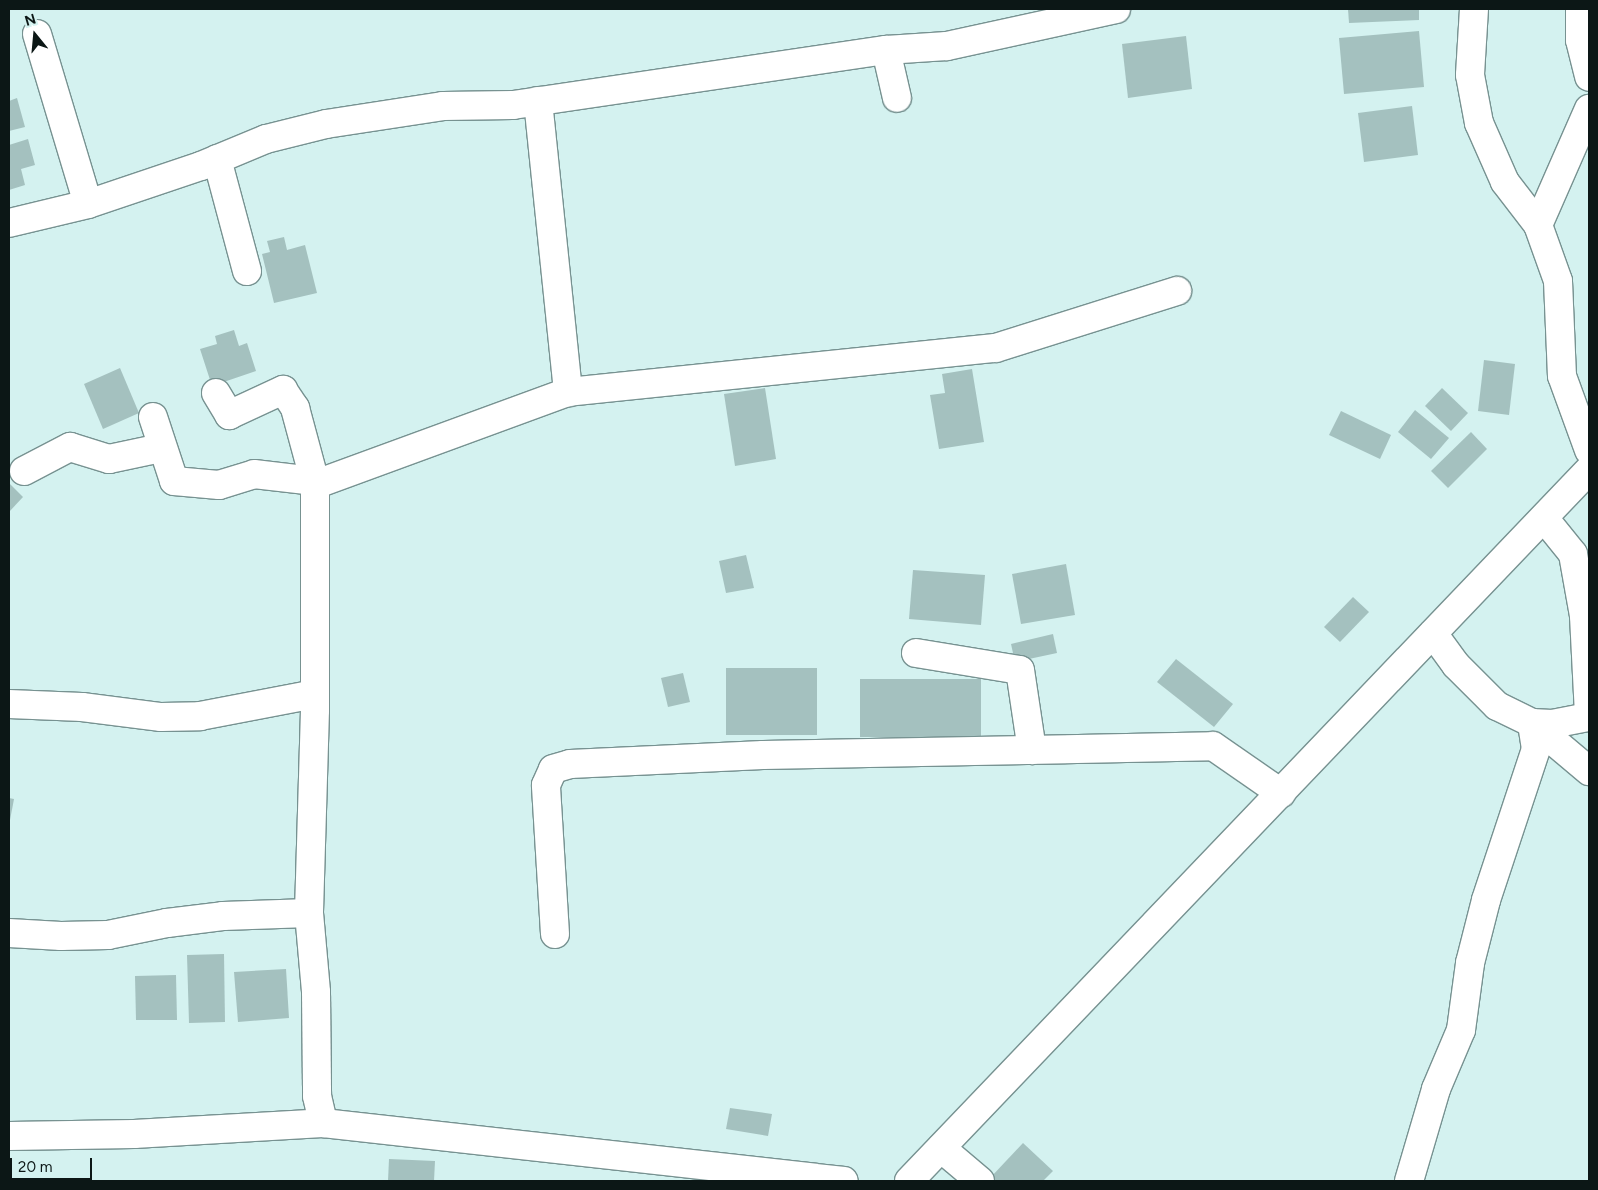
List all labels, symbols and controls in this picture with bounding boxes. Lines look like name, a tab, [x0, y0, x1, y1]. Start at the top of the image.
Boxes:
north arrow	[10, 10, 60, 60]
text: N	[23, 10, 38, 30]
scale bar	[12, 1148, 95, 1180]
text: 20 m	[18, 1158, 52, 1176]

